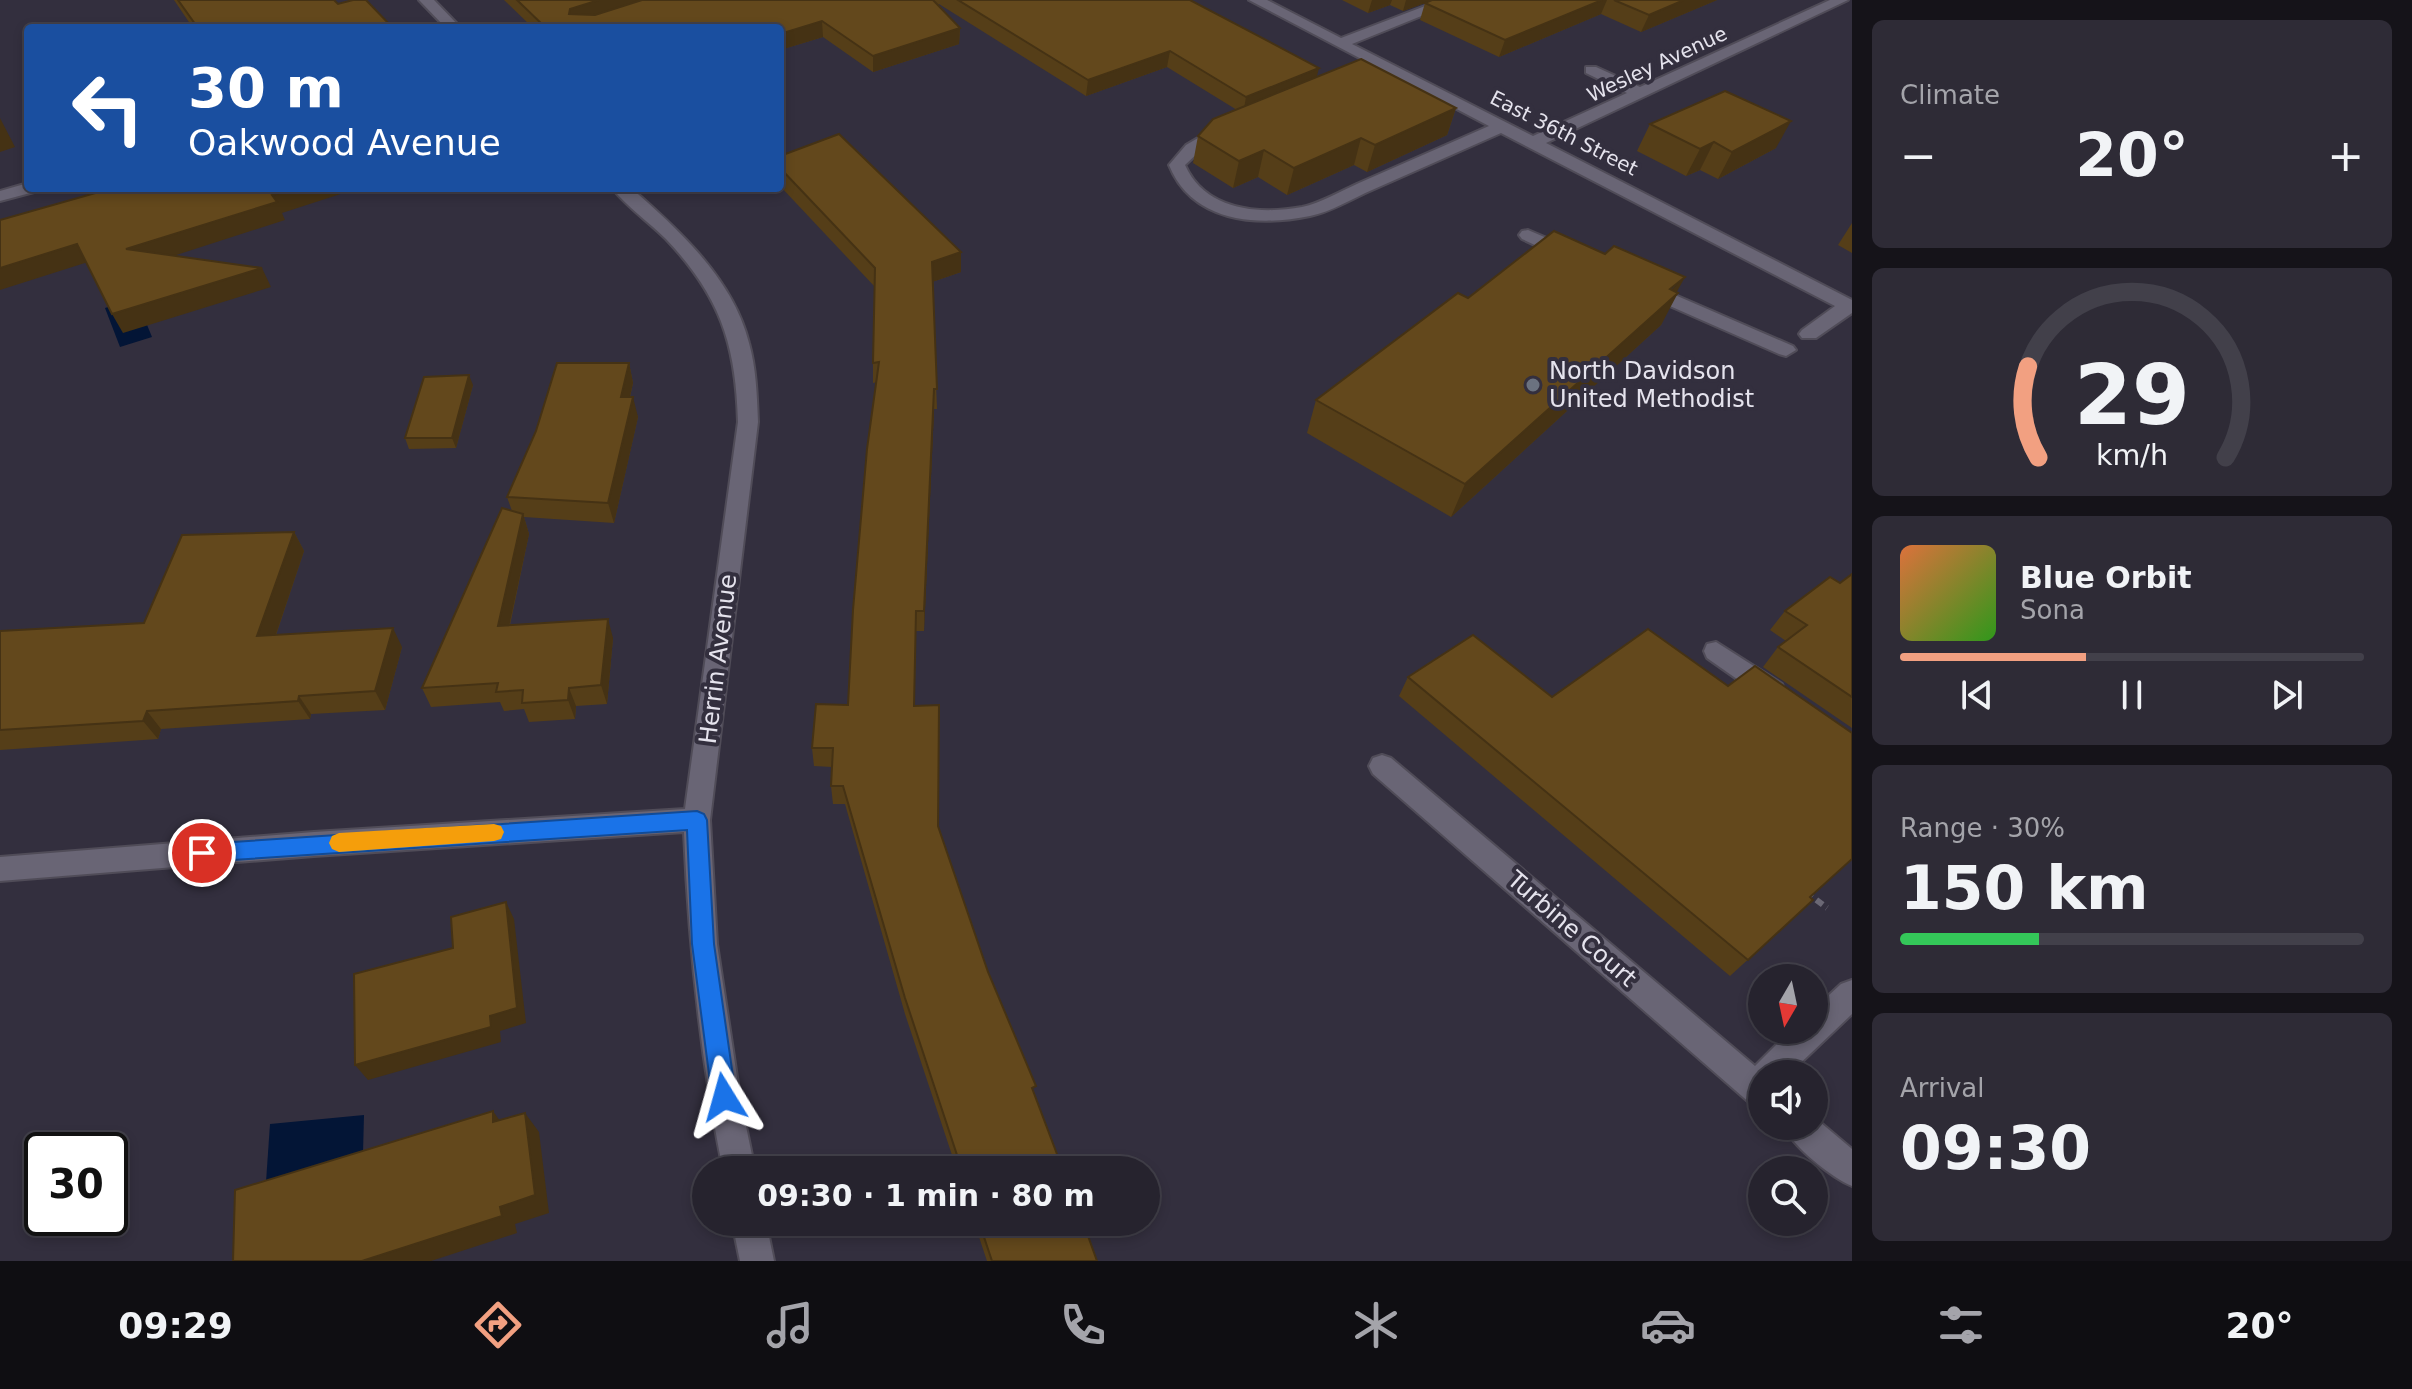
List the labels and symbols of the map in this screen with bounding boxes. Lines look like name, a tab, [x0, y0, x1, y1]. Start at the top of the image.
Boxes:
street label: Wesley Avenue	[1583, 21, 1731, 107]
street label: East 36th Street	[1486, 85, 1642, 181]
place label: North Davidson United Methodist	[1549, 357, 1754, 413]
marker: North Davidson United Methodist	[1524, 376, 1542, 394]
street label: Herrin Avenue	[694, 573, 742, 745]
pin	[168, 819, 236, 887]
street label: Turbine Court	[1501, 865, 1642, 993]
north arrow	[1748, 964, 1828, 1044]
position arrow	[682, 1055, 766, 1139]
speed limit sign: 30	[24, 1132, 128, 1236]

